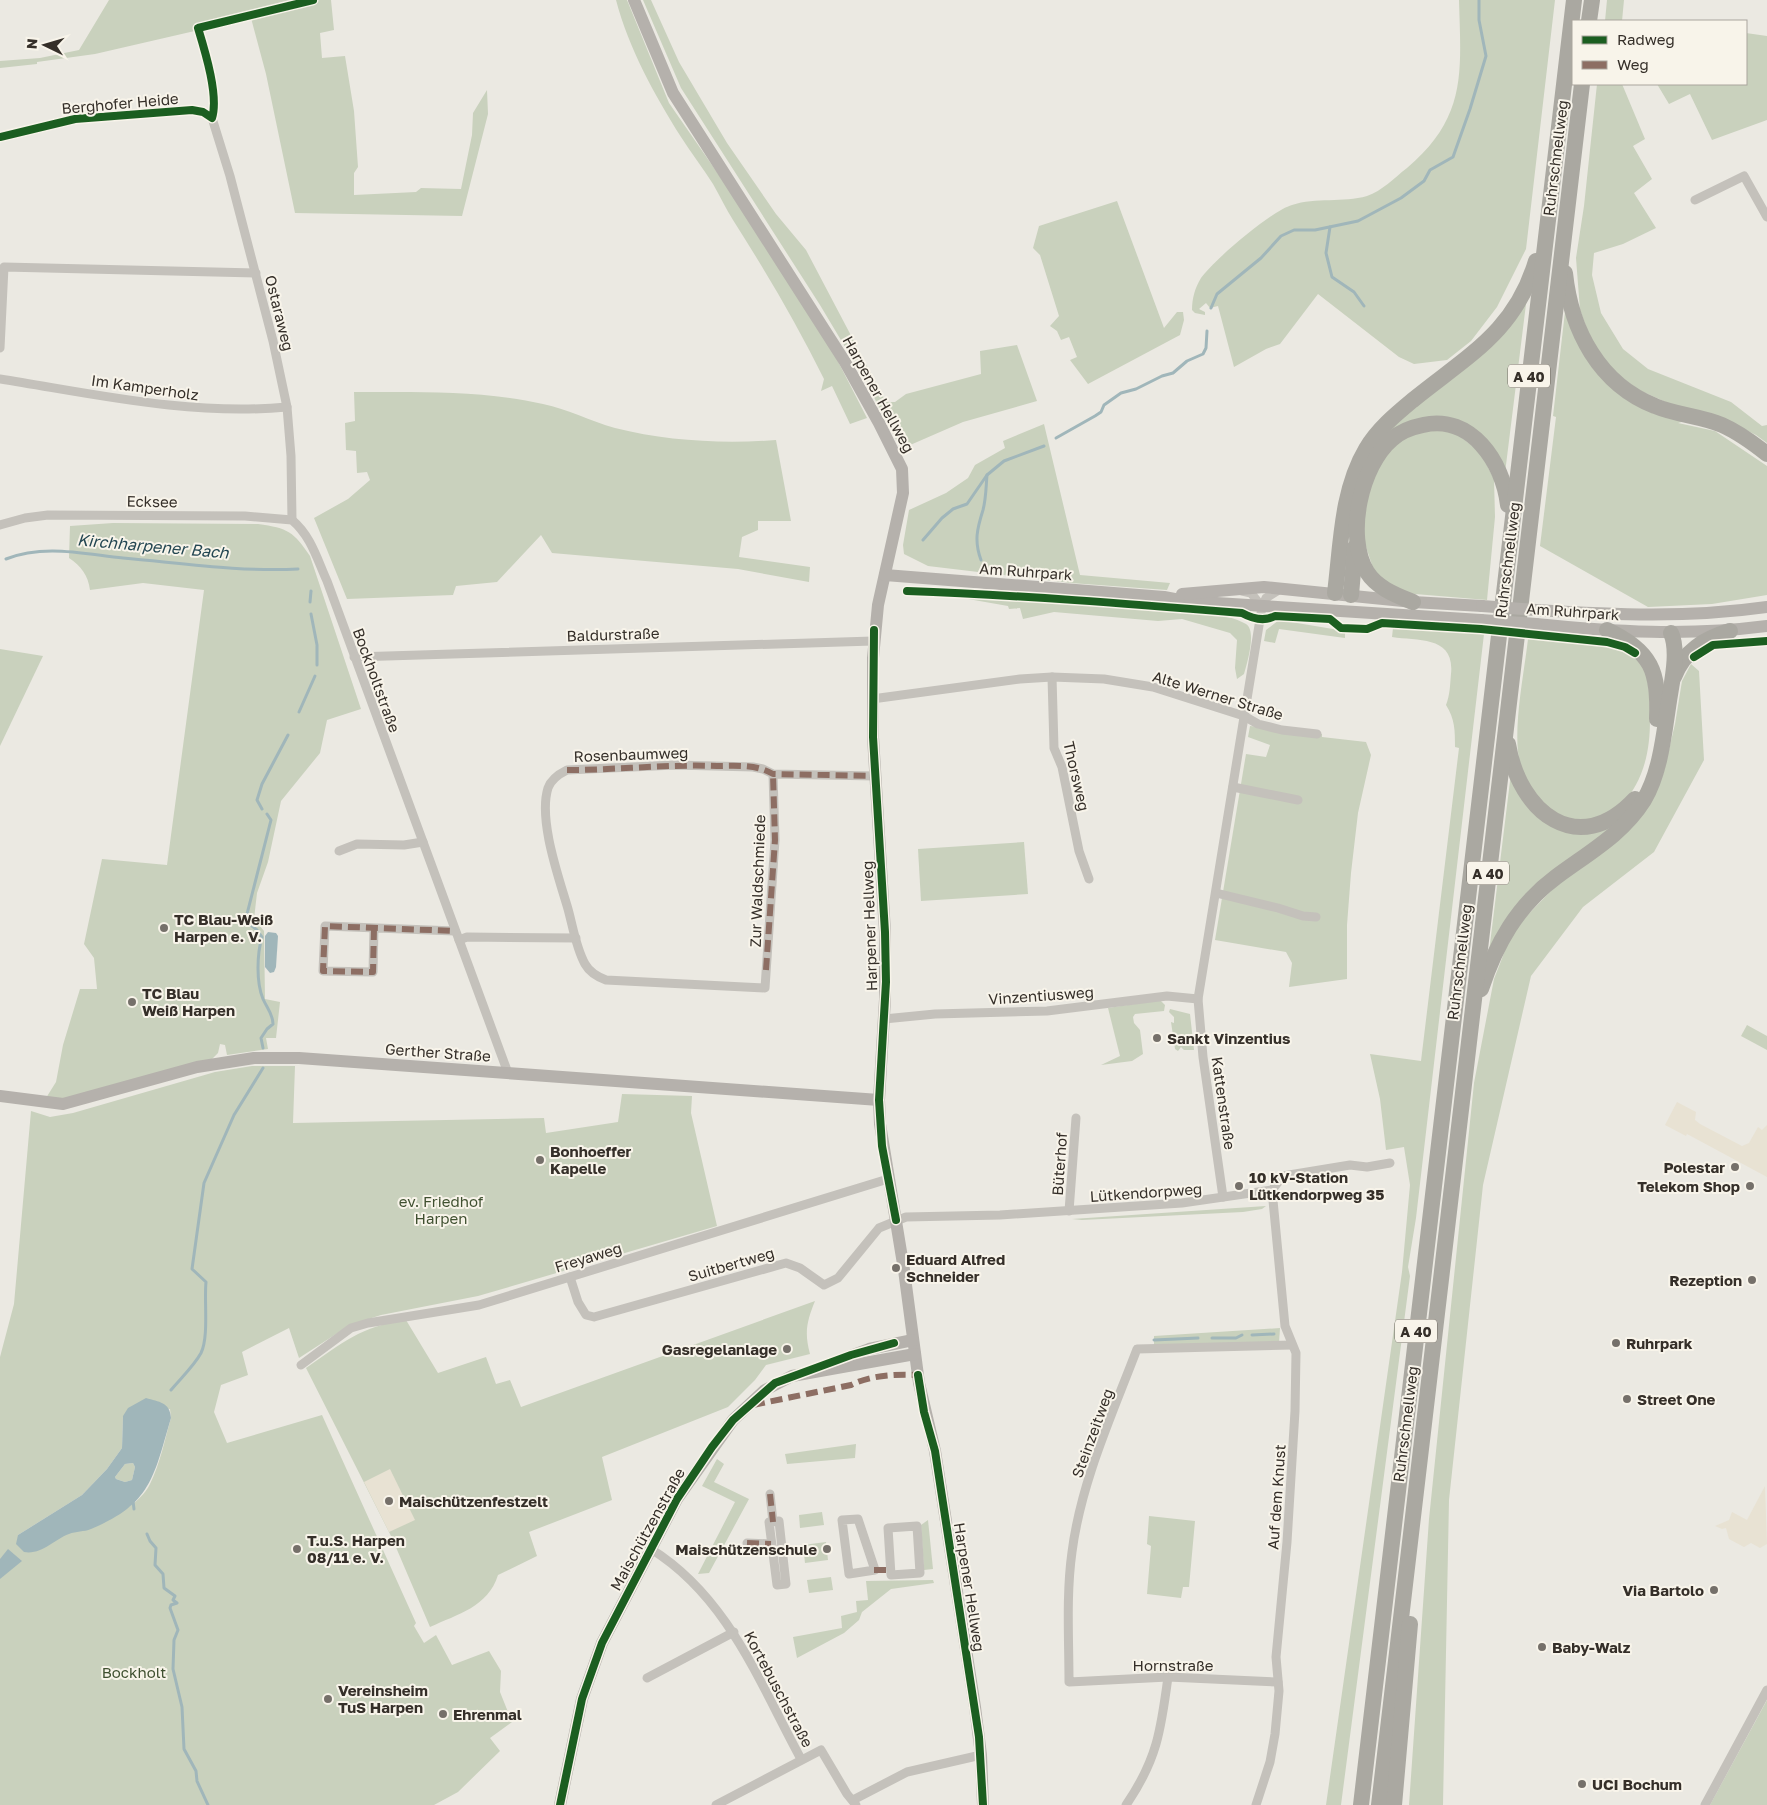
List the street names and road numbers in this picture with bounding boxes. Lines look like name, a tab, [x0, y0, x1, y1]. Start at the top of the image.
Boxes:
street label: Berghofer Heide	[61, 89, 180, 117]
street label: Ruhrschnellweg	[1539, 99, 1571, 217]
street label: Ostaraweg	[262, 273, 298, 353]
street label: Harpener Hellweg	[839, 332, 919, 456]
road number: A 40	[1508, 364, 1550, 388]
street label: Im Kamperholz	[90, 371, 200, 403]
street label: Ecksee	[126, 492, 178, 510]
street label: Ruhrschnellweg	[1491, 501, 1523, 619]
street label: Am Ruhrpark	[979, 559, 1074, 583]
street label: Am Ruhrpark	[1526, 599, 1621, 623]
street label: Baldurstraße	[566, 623, 660, 645]
street label: Bockholtstraße	[350, 625, 404, 735]
street label: Alte Werner Straße	[1151, 667, 1286, 723]
street label: Thorsweg	[1060, 739, 1094, 813]
street label: Rosenbaumweg	[573, 743, 689, 765]
street label: Zur Waldschmiede	[746, 814, 768, 948]
street label: Harpener Hellweg	[858, 860, 880, 992]
road number: A 40	[1467, 861, 1509, 884]
street label: Ruhrschnellweg	[1443, 903, 1475, 1021]
street label: Vinzentiusweg	[988, 982, 1094, 1008]
street label: Gerther Straße	[385, 1039, 492, 1065]
street label: Kattenstraße	[1209, 1055, 1239, 1151]
street label: Büterhof	[1048, 1131, 1070, 1196]
street label: Lütkendorpweg	[1089, 1179, 1203, 1205]
street label: Freyaweg	[552, 1238, 624, 1276]
street label: Suitbertweg	[686, 1243, 776, 1285]
road number: A 40	[1395, 1320, 1437, 1342]
street label: Ruhrschnellweg	[1389, 1365, 1421, 1483]
street label: Steinzeitweg	[1068, 1386, 1116, 1480]
street label: Auf dem Knust	[1263, 1444, 1289, 1550]
street label: Maischützenstraße	[606, 1464, 688, 1593]
street label: Harpener Hellweg	[951, 1521, 989, 1653]
street label: Kortebuschstraße	[741, 1628, 817, 1750]
street label: Hornstraße	[1132, 1656, 1214, 1674]

